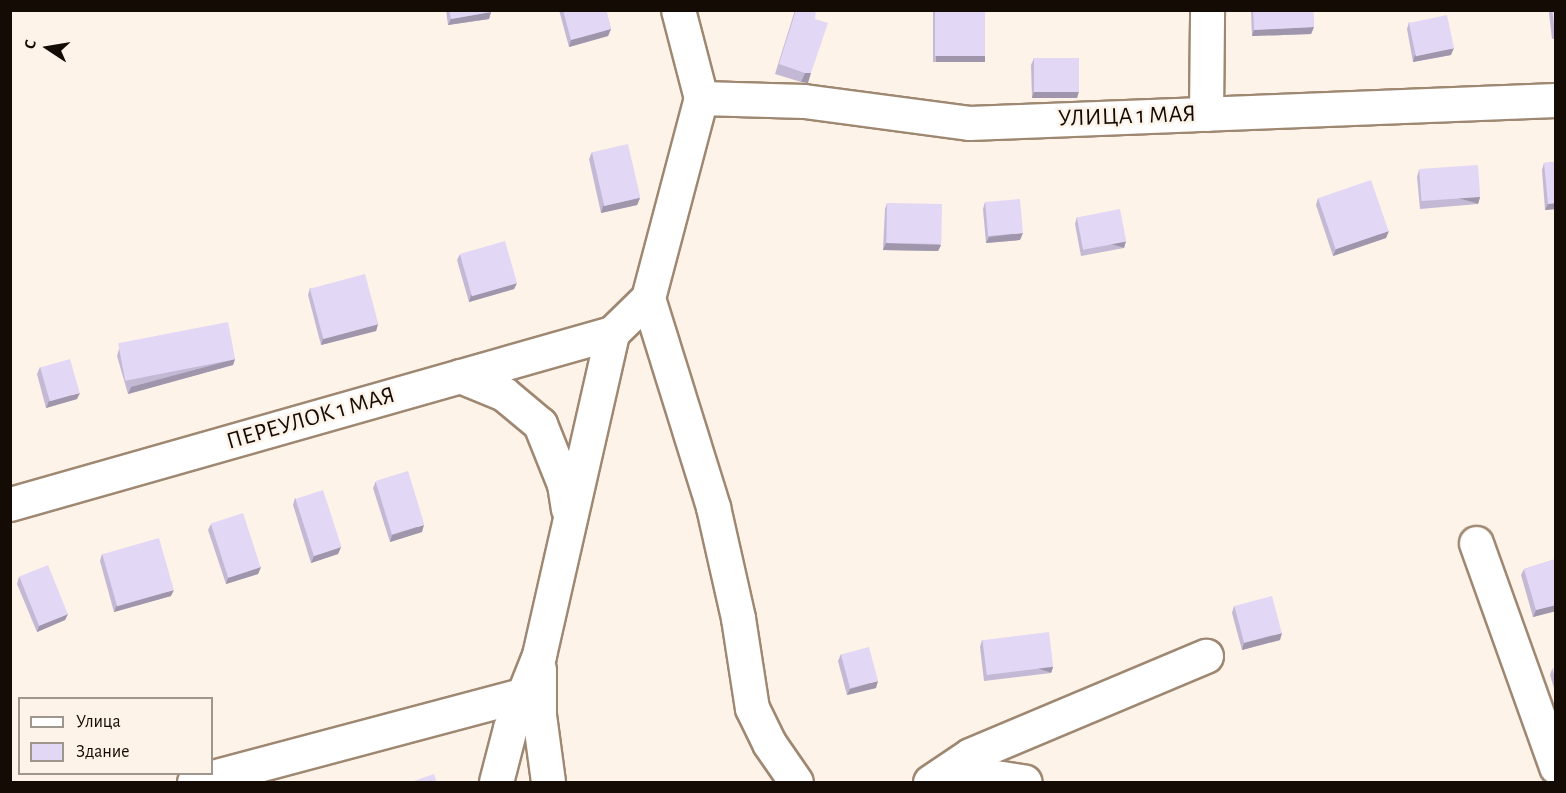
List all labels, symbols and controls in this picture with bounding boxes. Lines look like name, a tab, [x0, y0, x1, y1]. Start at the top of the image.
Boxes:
north arrow	[18, 18, 78, 78]
text: С	[22, 38, 39, 50]
street label: УЛИЦА 1 МАЯ	[1058, 100, 1196, 134]
street label: ПЕРЕУЛОК 1 МАЯ	[223, 381, 399, 457]
legend	[18, 697, 213, 775]
text: Улица	[76, 713, 121, 731]
text: Здание	[76, 743, 130, 761]

